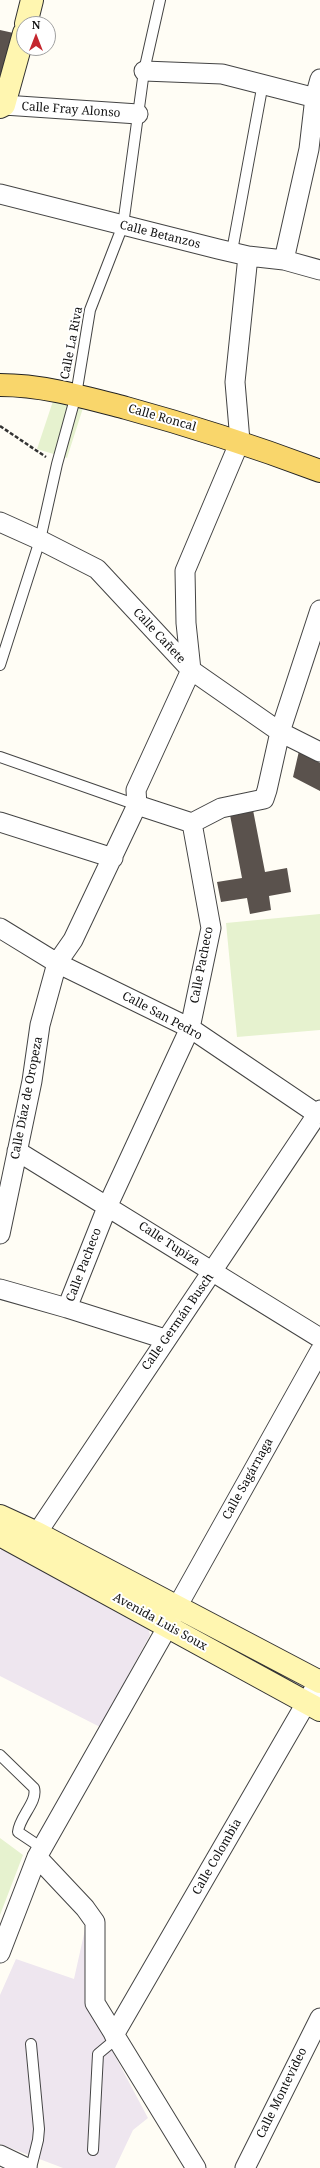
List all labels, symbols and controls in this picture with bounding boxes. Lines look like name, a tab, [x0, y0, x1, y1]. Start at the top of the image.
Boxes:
north arrow	[16, 16, 56, 56]
text: N	[32, 17, 40, 32]
street label: Calle Fray Alonso	[21, 99, 121, 121]
street label: Calle Betanzos	[118, 218, 202, 252]
street label: Calle La Riva	[58, 305, 86, 381]
street label: Calle Roncal	[126, 401, 198, 435]
street label: Calle Cañete	[130, 605, 188, 667]
street label: Calle Pacheco	[188, 925, 216, 1005]
street label: Calle San Pedro	[119, 989, 205, 1043]
street label: Calle Díaz de Oropeza	[8, 1035, 46, 1161]
street label: Calle Tupiza	[136, 1219, 202, 1269]
street label: Calle Pacheco	[63, 1226, 105, 1304]
street label: Calle Germán Busch	[139, 1271, 217, 1373]
street label: Calle Sagárnaga	[220, 1436, 276, 1522]
street label: Avenida Luis Soux	[110, 1590, 210, 1654]
street label: Calle Colombia	[189, 1816, 245, 1898]
street label: Calle Montevideo	[254, 2045, 310, 2141]

